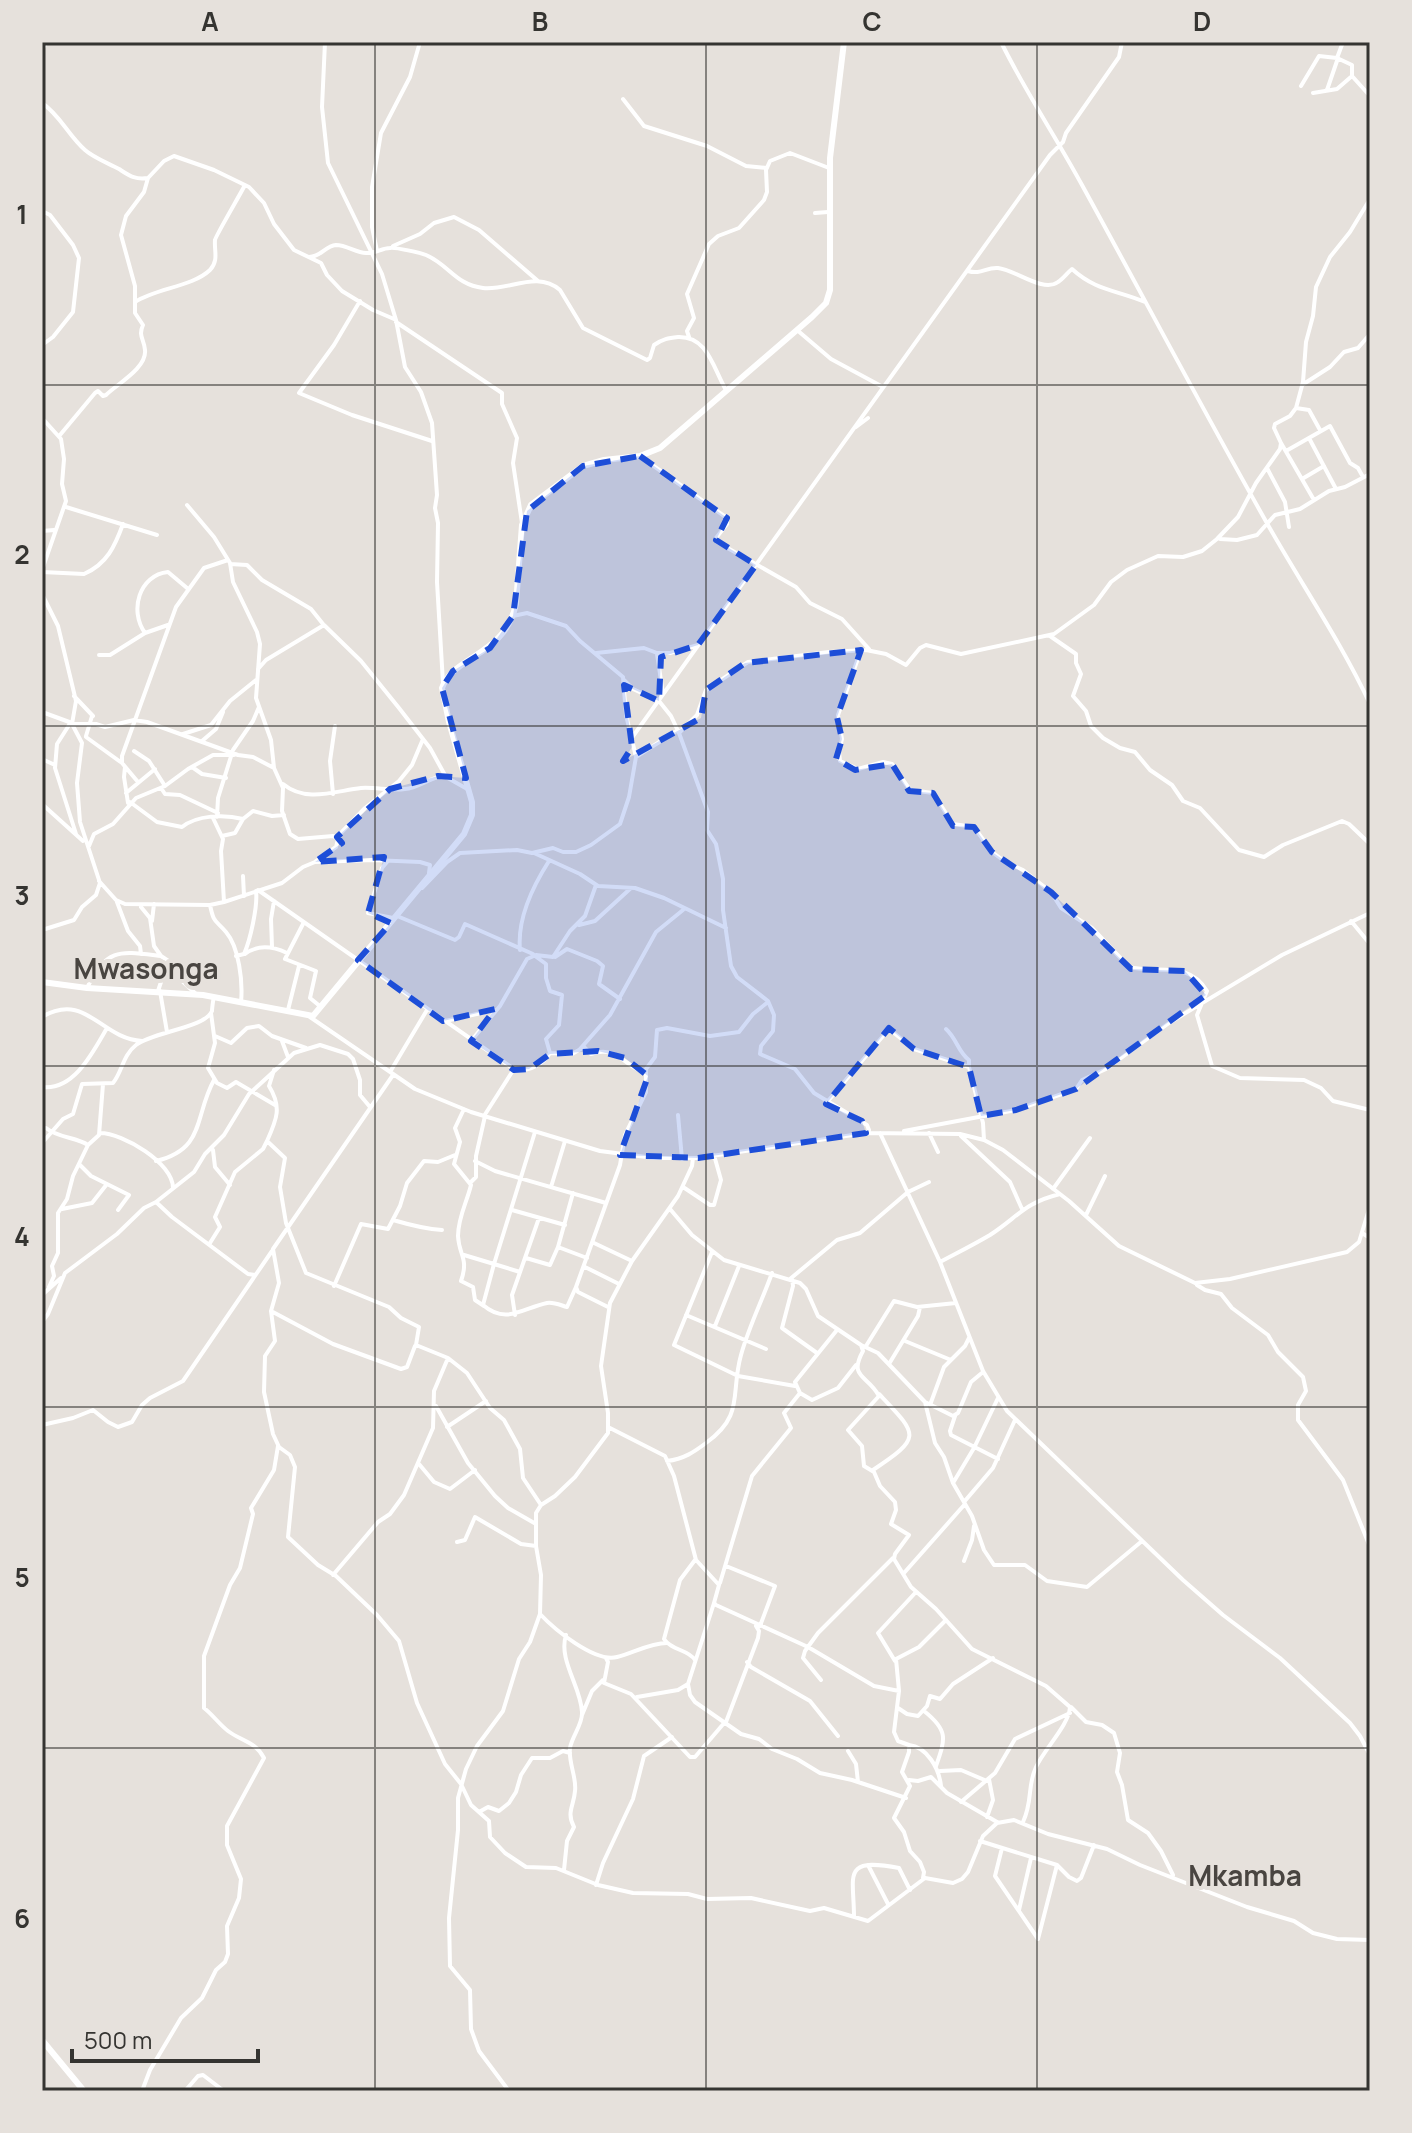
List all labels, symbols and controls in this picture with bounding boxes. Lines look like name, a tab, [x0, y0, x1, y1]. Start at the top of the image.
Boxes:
text: A	[201, 3, 219, 39]
text: B	[532, 3, 548, 39]
text: C	[862, 3, 882, 39]
text: D	[1193, 3, 1211, 39]
text: 1	[16, 196, 28, 232]
text: 2	[14, 536, 30, 572]
text: 3	[14, 877, 30, 913]
district label: Mwasonga	[73, 949, 219, 987]
text: 4	[14, 1218, 30, 1254]
text: 5	[14, 1559, 30, 1595]
district label: Mkamba	[1188, 1856, 1302, 1894]
text: 6	[14, 1900, 30, 1936]
scale bar	[72, 2013, 258, 2063]
text: 500 m	[84, 2023, 152, 2056]

